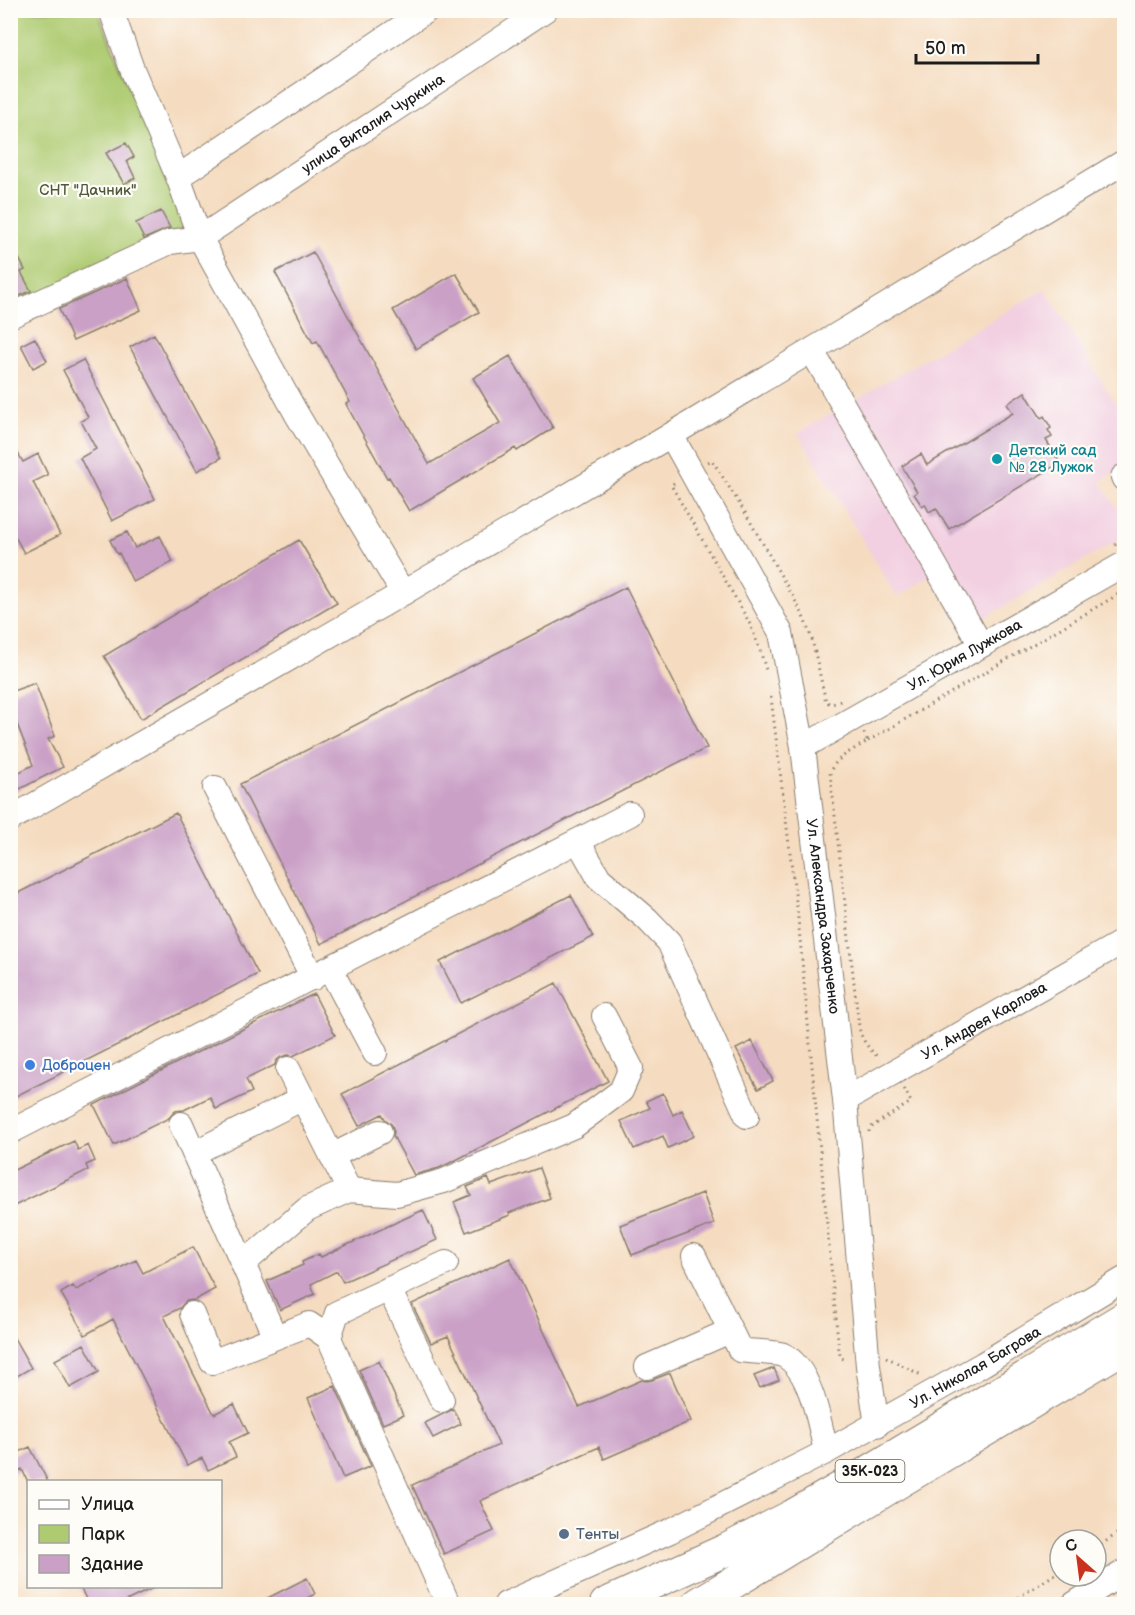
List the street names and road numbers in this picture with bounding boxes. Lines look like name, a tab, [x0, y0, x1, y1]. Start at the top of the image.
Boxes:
street label: улица Виталия Чуркина	[298, 69, 448, 178]
street label: Ул. Юрия Лужкова	[904, 615, 1025, 695]
street label: Ул. Александра Захарченко	[802, 818, 844, 1015]
street label: Ул. Андрея Карлова	[918, 977, 1050, 1064]
street label: Ул. Николая Багрова	[906, 1322, 1044, 1413]
road number: 35К-023	[836, 1460, 904, 1482]

